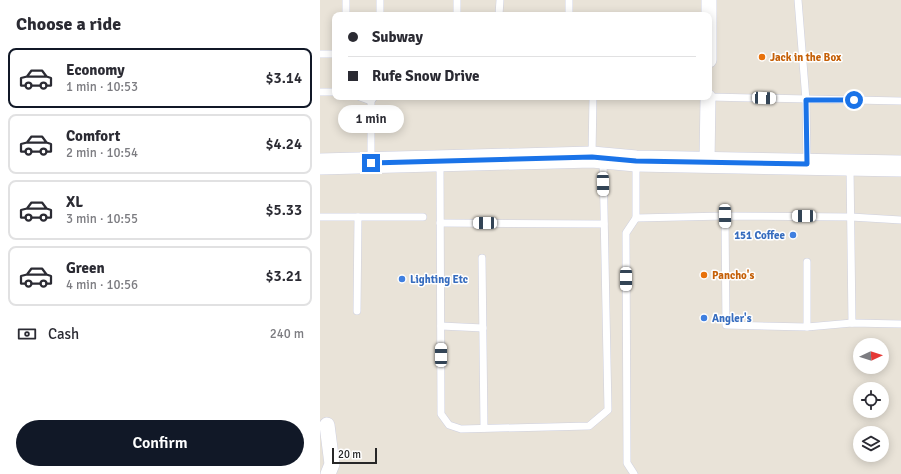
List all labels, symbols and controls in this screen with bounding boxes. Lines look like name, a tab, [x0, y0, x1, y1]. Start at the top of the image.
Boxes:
text: Choose a ride	[16, 13, 121, 35]
text: Subway	[372, 28, 423, 46]
place label: Jack in the Box	[770, 51, 842, 64]
marker: Jack in the Box	[757, 52, 767, 62]
icon: car	[18, 60, 54, 96]
text: Economy	[66, 61, 125, 79]
text: Rufe Snow Drive	[372, 67, 479, 85]
text: $3.14	[265, 69, 302, 87]
text: 1 min · 10:53	[66, 79, 138, 95]
route start	[845, 91, 863, 109]
car	[752, 92, 776, 104]
callout: 1 min	[338, 105, 404, 133]
text: 1 min	[355, 111, 387, 127]
icon: car	[18, 126, 54, 162]
text: Comfort	[66, 127, 120, 145]
text: $4.24	[265, 135, 302, 153]
text: 2 min · 10:54	[66, 145, 138, 161]
route end	[362, 154, 380, 172]
car	[597, 172, 609, 196]
icon: car	[18, 192, 54, 228]
text: XL	[66, 193, 83, 211]
text: $5.33	[265, 201, 302, 219]
car	[719, 204, 731, 228]
car	[792, 210, 816, 222]
text: 3 min · 10:55	[66, 211, 138, 227]
car	[473, 217, 497, 229]
place label: 151 Coffee	[734, 229, 786, 242]
marker: 151 Coffee	[788, 230, 798, 240]
icon: car	[18, 258, 54, 294]
text: Green	[66, 259, 105, 277]
text: $3.21	[265, 267, 302, 285]
car	[620, 267, 632, 291]
place label: Pancho's	[712, 269, 754, 282]
marker: Pancho's	[699, 270, 709, 280]
place label: Lighting Etc	[410, 273, 468, 286]
marker: Lighting Etc	[397, 274, 407, 284]
text: 4 min · 10:56	[66, 277, 138, 293]
place label: Angler's	[712, 312, 752, 325]
marker: Angler's	[699, 313, 709, 323]
icon: cash	[16, 323, 38, 345]
text: Cash	[48, 325, 79, 343]
text: 240 m	[270, 326, 304, 342]
north arrow	[853, 338, 889, 374]
map controls	[853, 338, 889, 462]
car	[435, 343, 447, 367]
button: locate	[853, 382, 889, 418]
button: Confirm	[16, 420, 304, 466]
button: layers	[853, 426, 889, 462]
scale bar	[332, 446, 377, 465]
text: 20 m	[338, 448, 361, 461]

